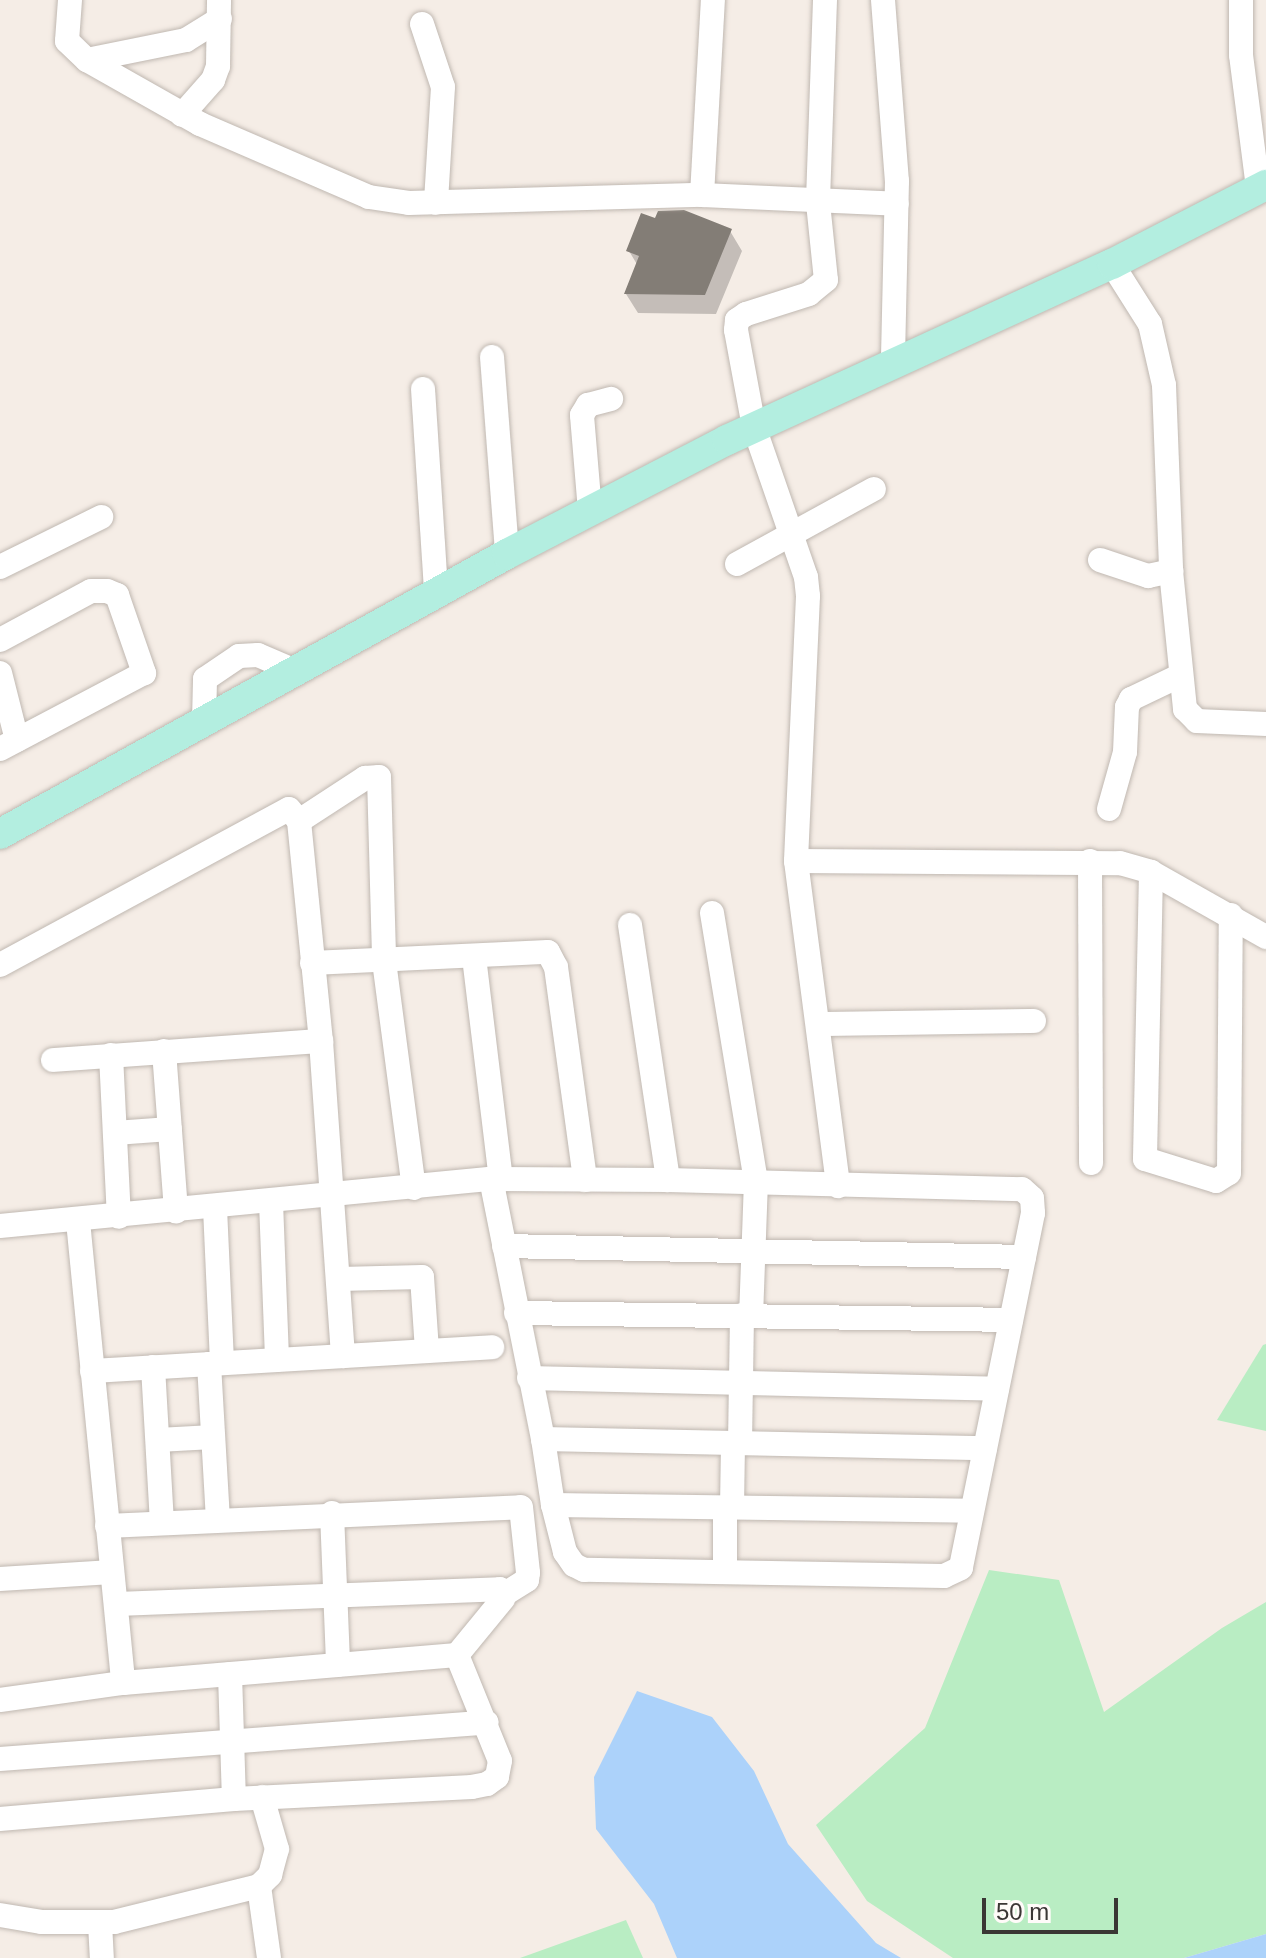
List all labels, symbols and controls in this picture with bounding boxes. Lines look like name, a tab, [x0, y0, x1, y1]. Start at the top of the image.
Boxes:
scale bar	[986, 1882, 1122, 1932]
text: 50 m	[996, 1898, 1049, 1925]

